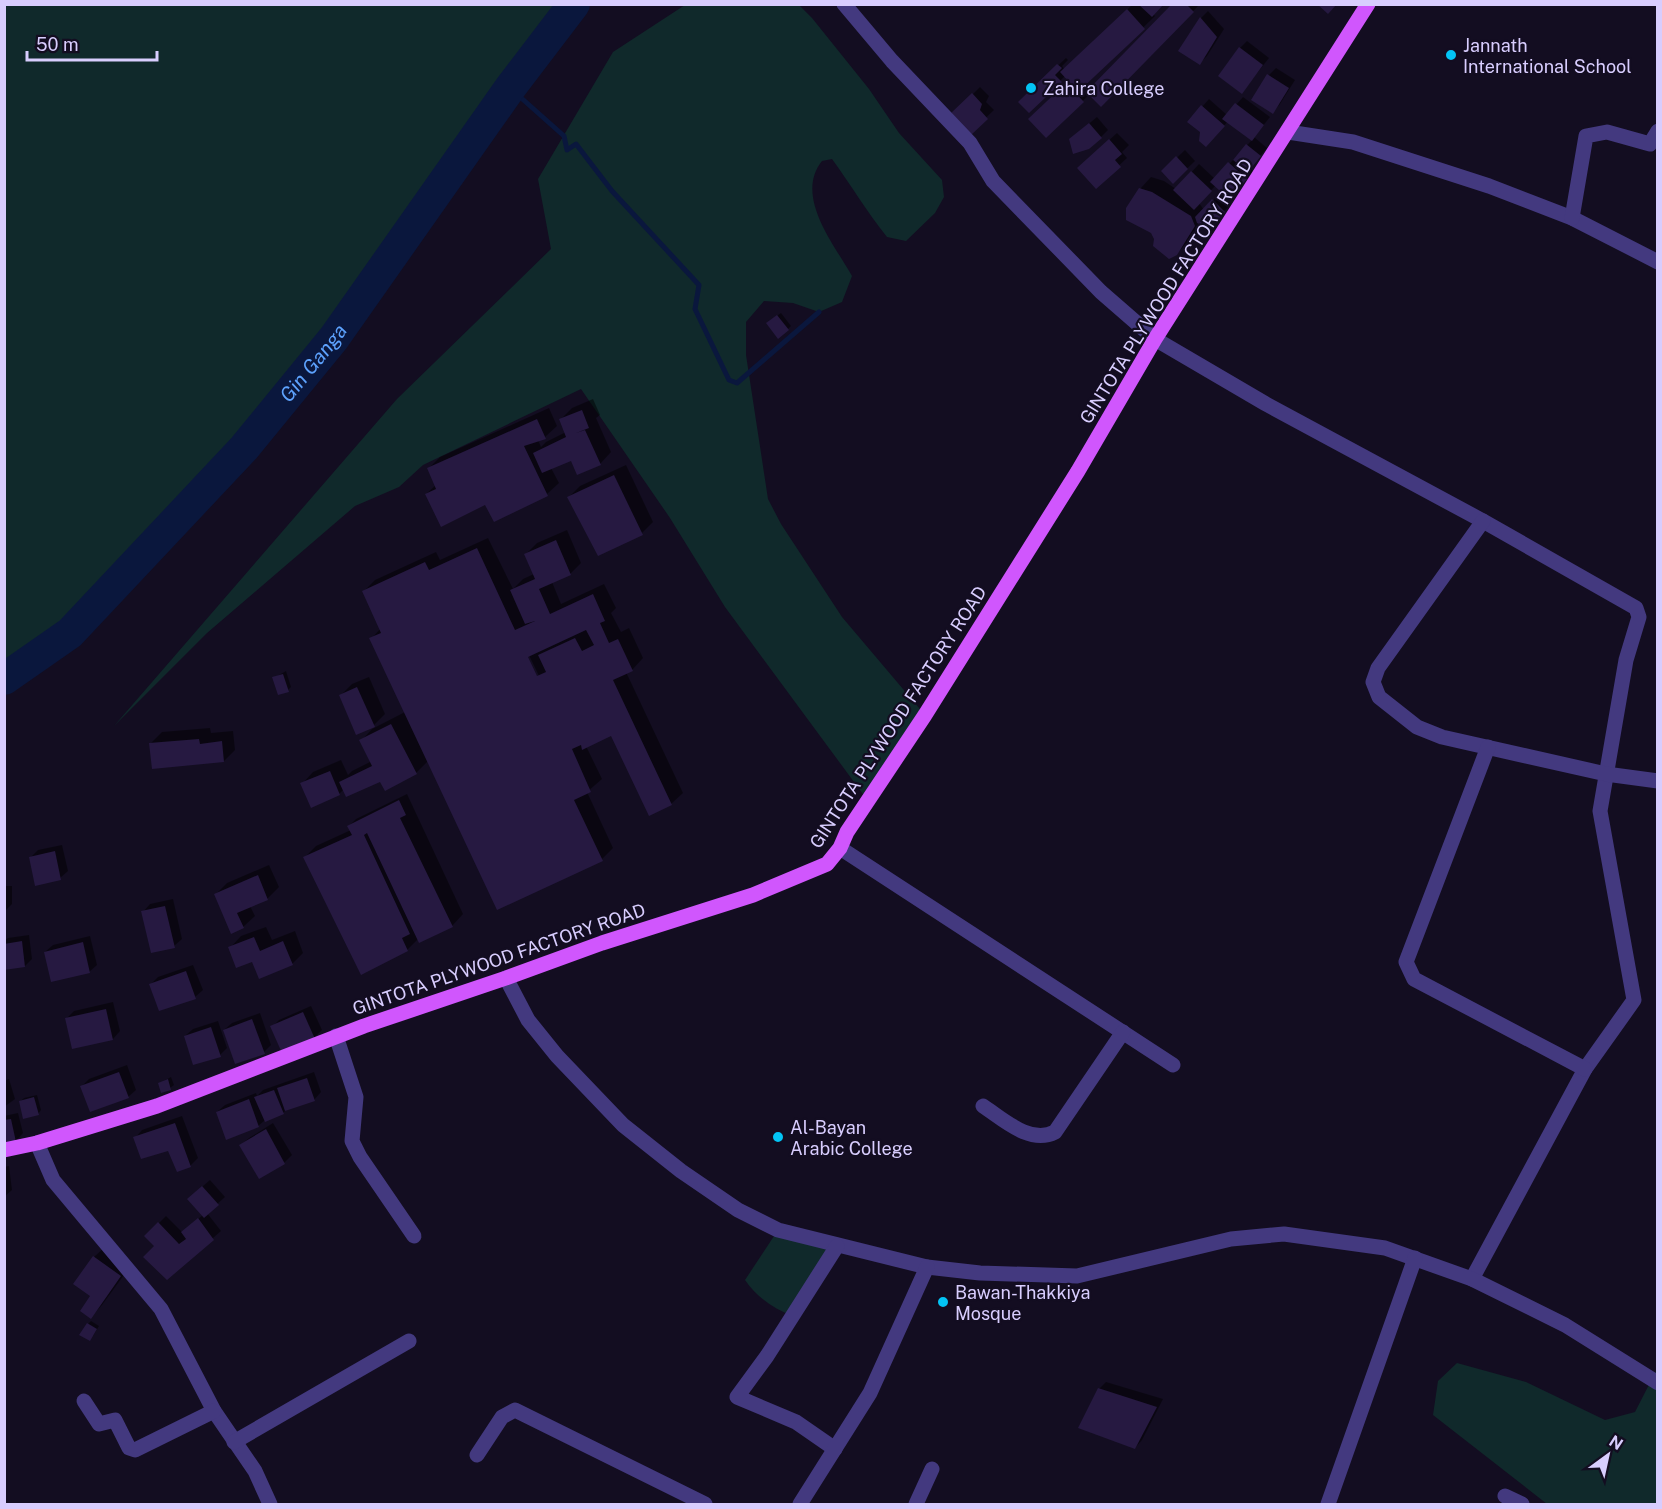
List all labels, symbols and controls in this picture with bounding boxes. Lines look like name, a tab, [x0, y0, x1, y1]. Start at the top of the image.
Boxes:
scale bar	[27, 24, 158, 62]
text: 50 m	[36, 34, 79, 55]
place label: Jannath International School	[1463, 35, 1632, 77]
marker: Jannath International School	[1444, 48, 1458, 62]
place label: Zahira College	[1043, 78, 1164, 99]
marker: Zahira College	[1024, 81, 1038, 95]
street label: GINTOTA PLYWOOD FACTORY ROAD	[1075, 155, 1257, 427]
water label: Gin Ganga	[275, 320, 352, 407]
street label: GINTOTA PLYWOOD FACTORY ROAD	[805, 582, 991, 852]
street label: GINTOTA PLYWOOD FACTORY ROAD	[350, 899, 648, 1019]
place label: Al-Bayan Arabic College	[790, 1117, 913, 1159]
marker: Al-Bayan Arabic College	[771, 1130, 785, 1144]
place label: Bawan-Thakkiya Mosque	[955, 1282, 1090, 1324]
marker: Bawan-Thakkiya Mosque	[936, 1295, 950, 1309]
north arrow	[1578, 1425, 1638, 1485]
text: N	[1605, 1431, 1626, 1454]

